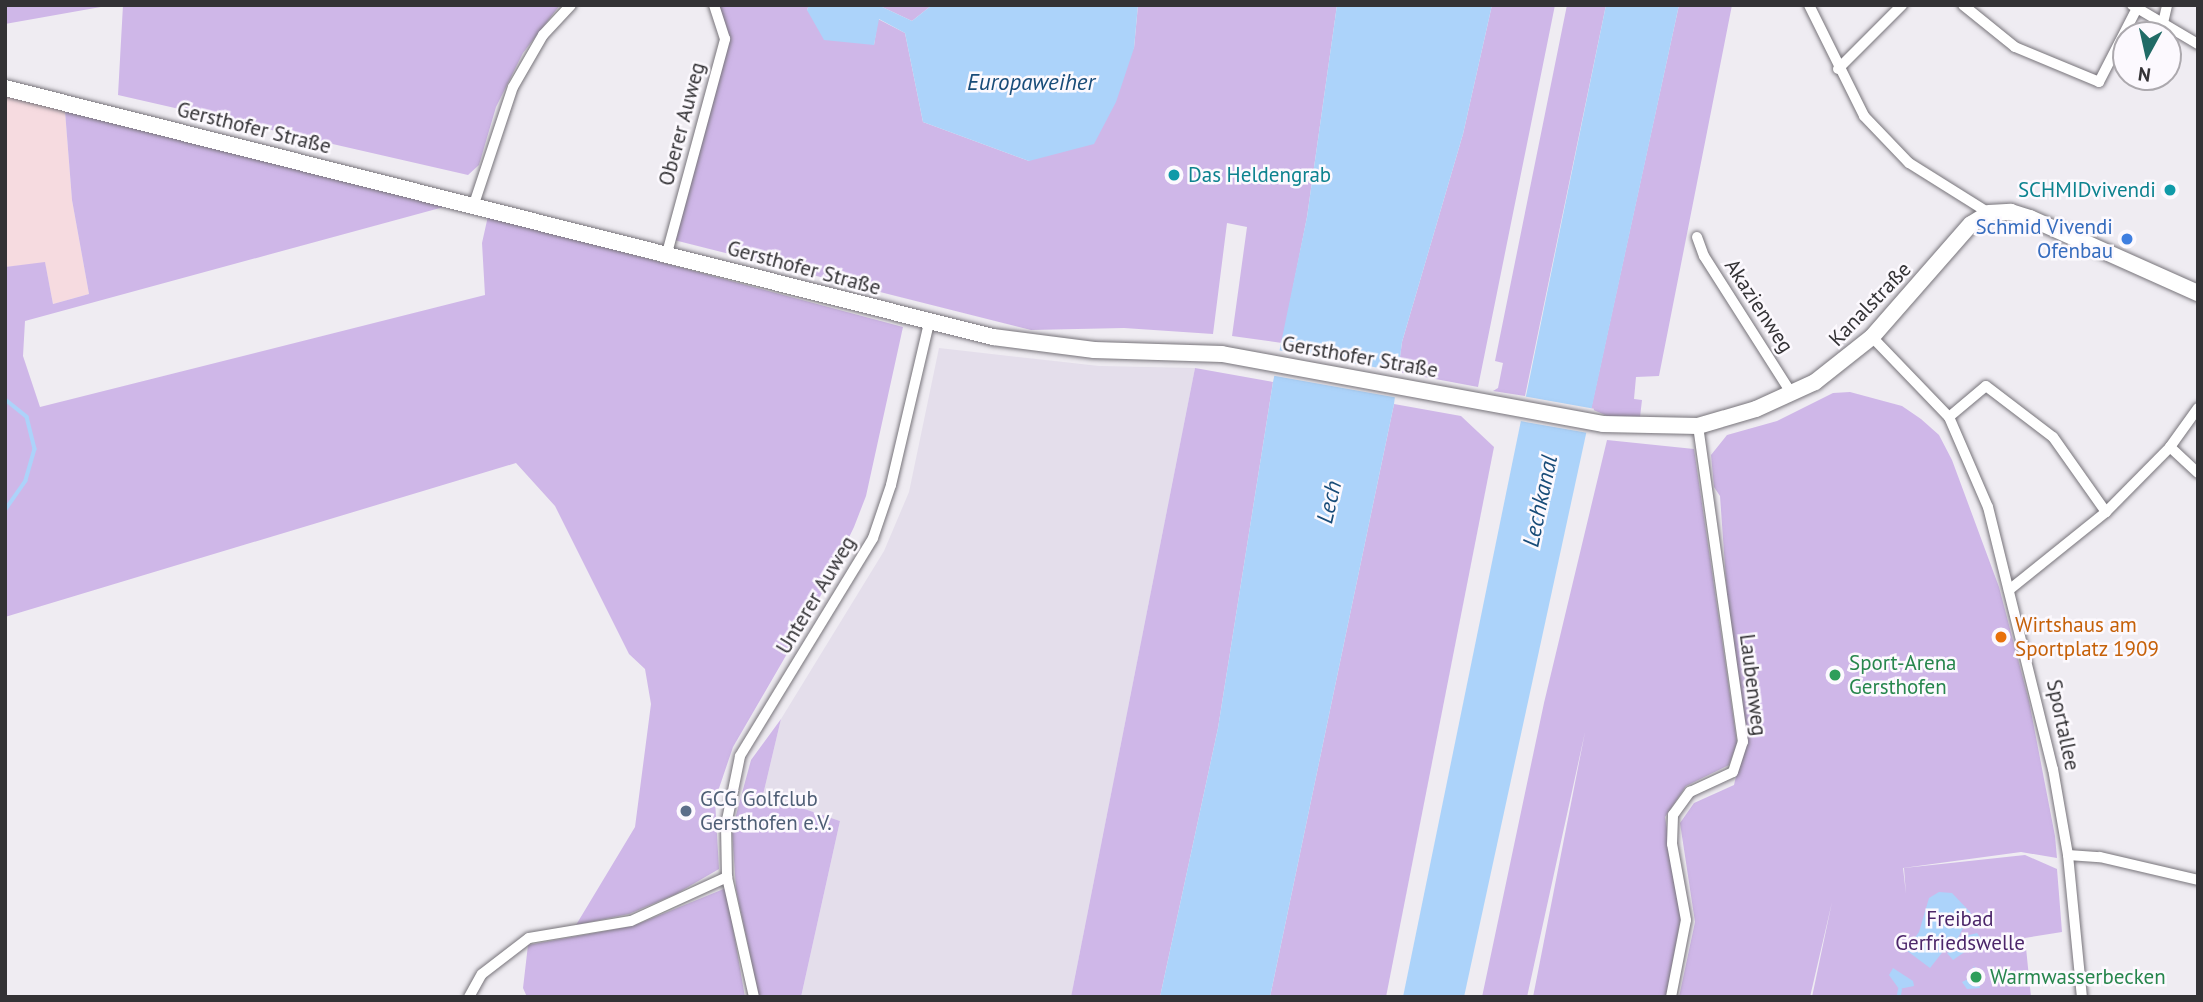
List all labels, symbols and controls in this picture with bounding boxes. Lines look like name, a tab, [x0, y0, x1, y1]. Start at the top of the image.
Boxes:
north arrow	[2112, 21, 2182, 91]
street label: Oberer Auweg	[653, 59, 711, 189]
text: N	[2137, 62, 2152, 88]
water label: Europaweiher	[967, 68, 1095, 96]
street label: Gersthofer Straße	[174, 97, 334, 159]
place label: Das Heldengrab	[1188, 162, 1331, 188]
marker: Das Heldengrab	[1166, 167, 1182, 183]
place label: SCHMIDvivendi	[2018, 177, 2156, 203]
marker: SCHMIDvivendi	[2162, 182, 2178, 198]
place label: Schmid Vivendi Ofenbau	[1975, 214, 2113, 264]
marker: Schmid Vivendi Ofenbau	[2119, 231, 2135, 247]
street label: Gersthofer Straße	[724, 235, 884, 301]
street label: Akazienweg	[1719, 254, 1799, 358]
street label: Kanalstraße	[1824, 257, 1916, 351]
street label: Gersthofer Straße	[1280, 331, 1440, 383]
water label: Lechkanal	[1517, 452, 1563, 550]
water label: Lech	[1311, 478, 1347, 526]
street label: Unterer Auweg	[771, 531, 861, 659]
place label: Wirtshaus am Sportplatz 1909	[2015, 612, 2159, 662]
marker: Wirtshaus am Sportplatz 1909	[1993, 629, 2009, 645]
street label: Laubenweg	[1734, 633, 1772, 737]
place label: Sport-Arena Gersthofen	[1849, 650, 1957, 700]
marker: Sport-Arena Gersthofen	[1827, 667, 1843, 683]
street label: Sportallee	[2041, 677, 2085, 773]
place label: GCG Golfclub Gersthofen e.V.	[700, 786, 832, 836]
marker: GCG Golfclub Gersthofen e.V.	[678, 803, 694, 819]
park label: Freibad Gerfriedswelle	[1895, 906, 2025, 956]
place label: Warmwasserbecken	[1990, 964, 2166, 990]
marker: Warmwasserbecken	[1968, 969, 1984, 985]

